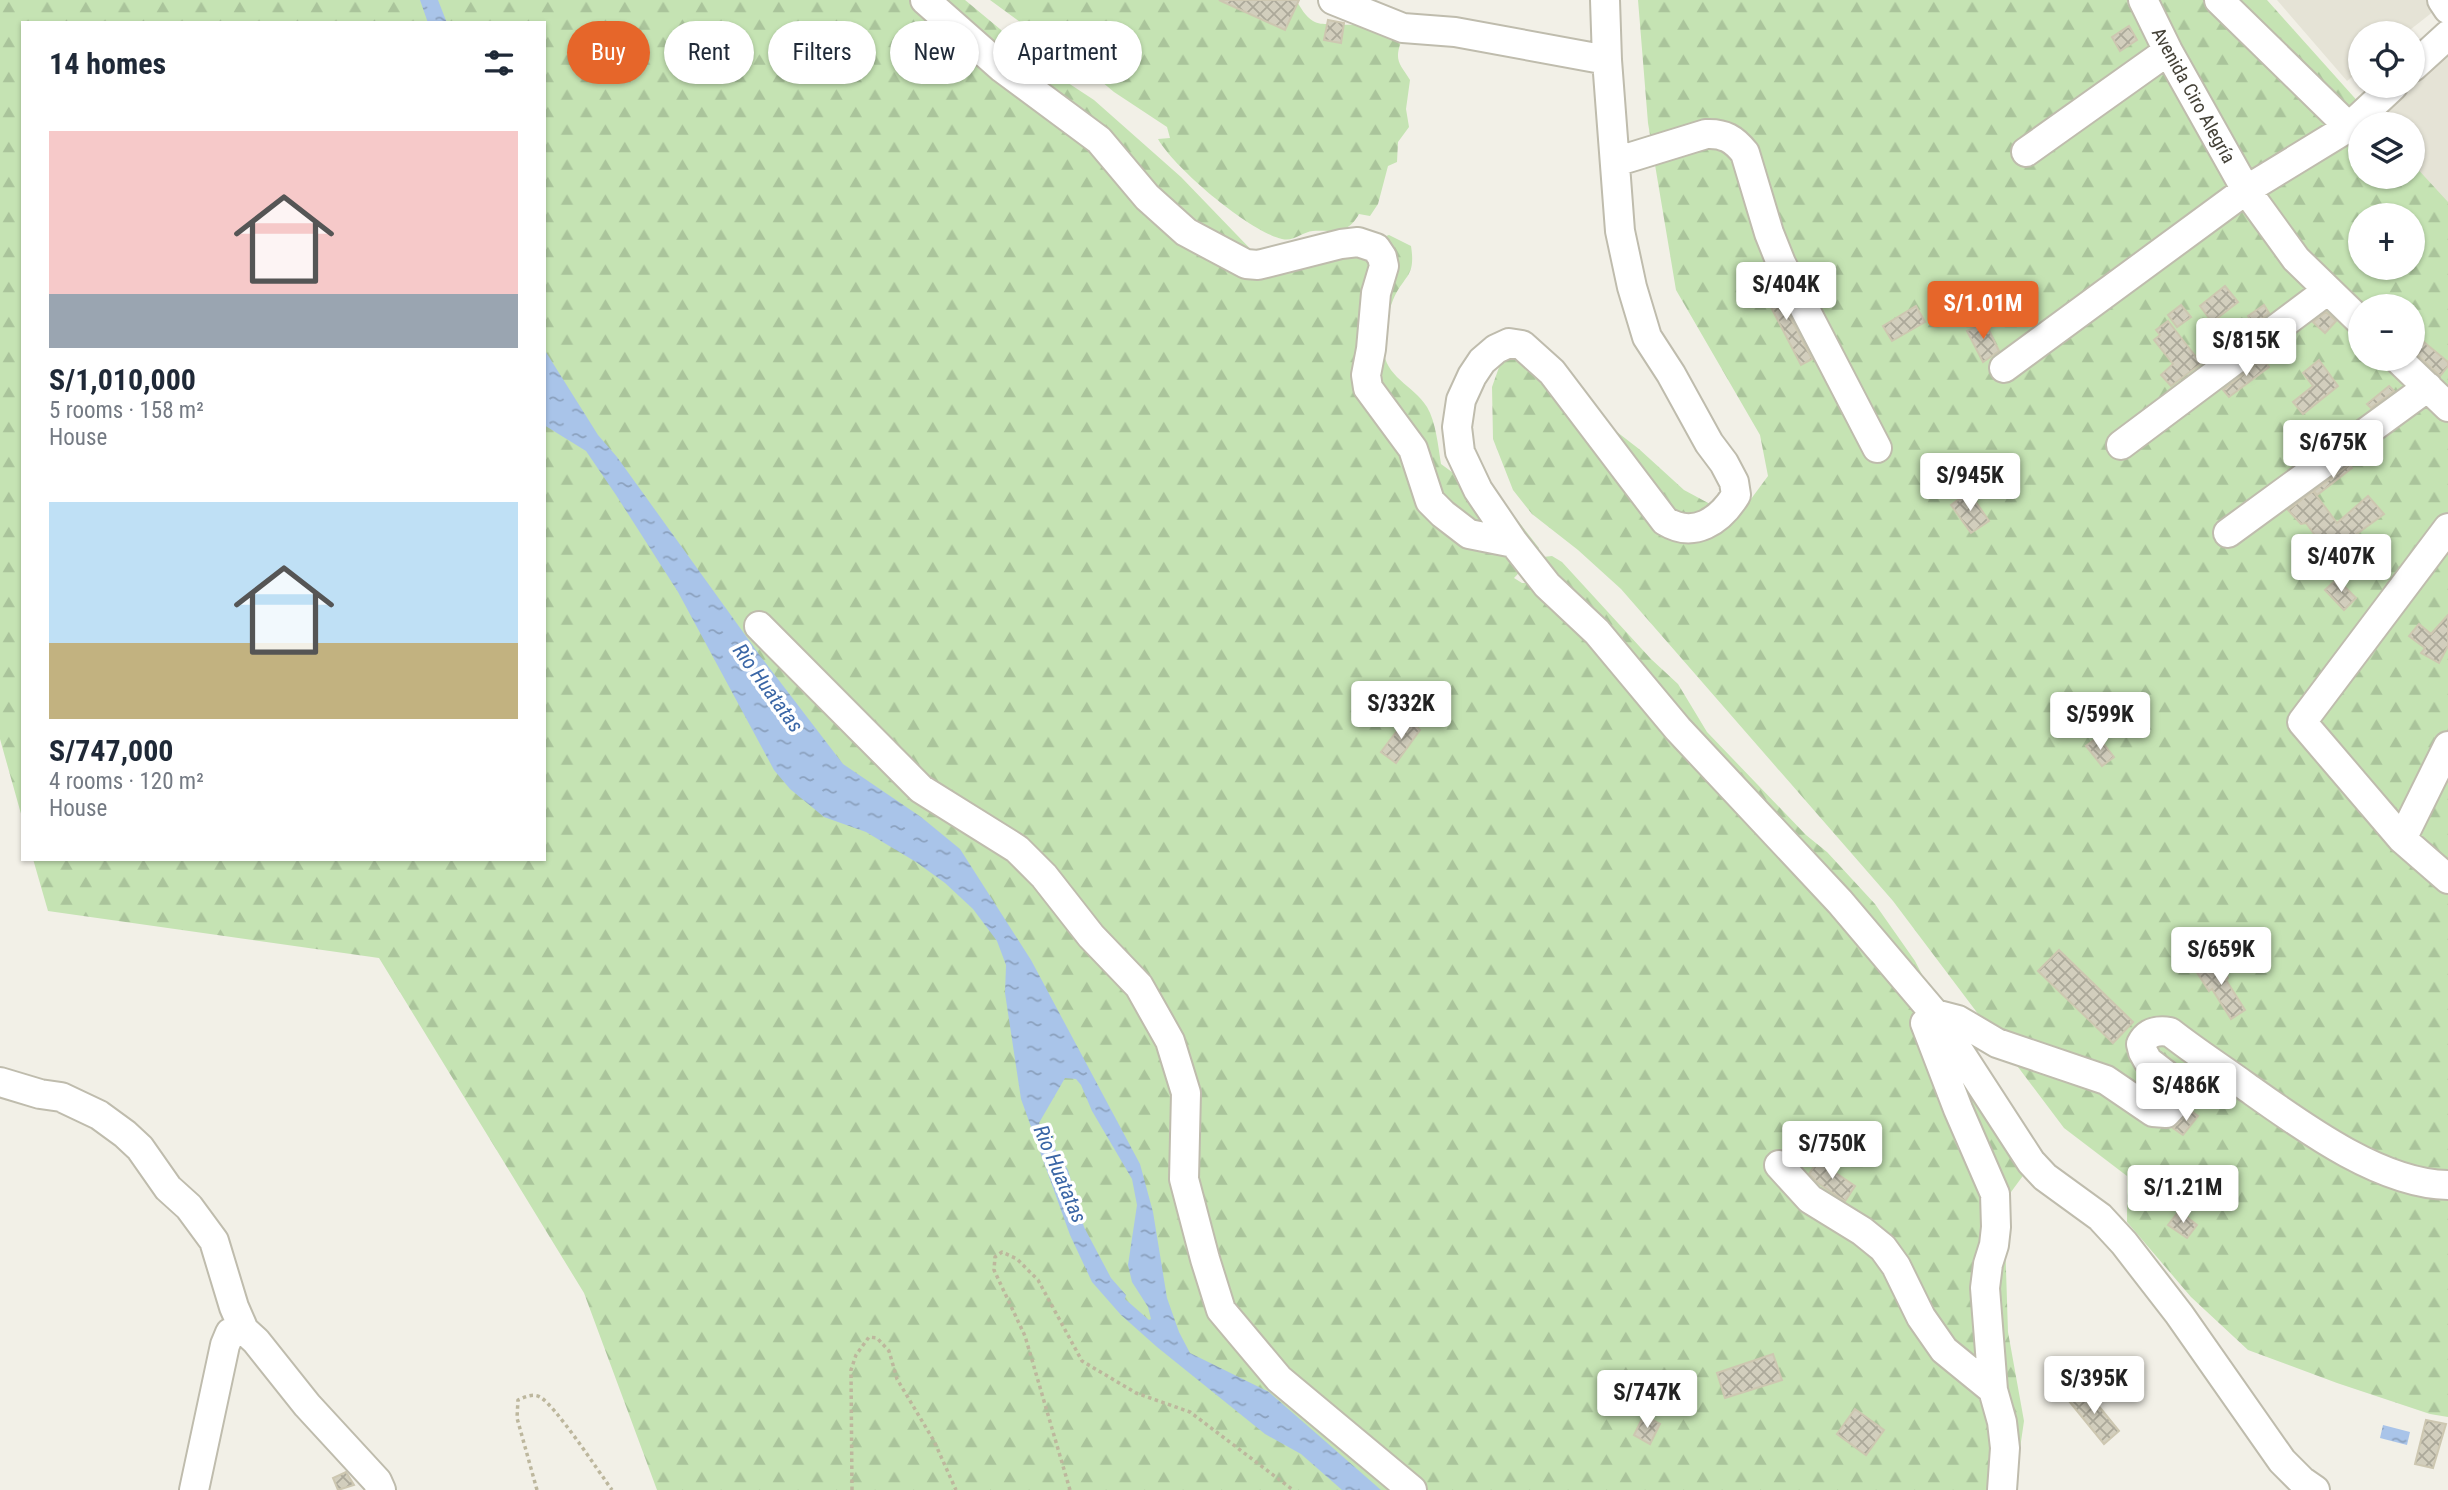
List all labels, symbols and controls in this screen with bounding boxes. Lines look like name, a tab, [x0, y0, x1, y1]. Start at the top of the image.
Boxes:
chip: Buy	[567, 21, 650, 84]
chip: Rent	[664, 21, 754, 84]
chip: Filters	[768, 21, 876, 84]
chip: New	[890, 21, 979, 84]
chip: Apartment	[993, 21, 1142, 84]
map controls	[2348, 21, 2425, 371]
button: locate	[2348, 21, 2425, 98]
street label: Avenida Ciro Alegría	[2147, 23, 2240, 167]
icon: filters	[480, 44, 518, 82]
text: 14 homes	[49, 46, 166, 81]
button: layers	[2348, 112, 2425, 189]
icon: home	[221, 176, 347, 302]
button: +	[2348, 203, 2425, 280]
pin: S/404K	[1729, 262, 1843, 322]
text: S/404K	[1752, 271, 1820, 298]
pin: S/1.01M	[1918, 282, 2048, 341]
text: S/1.01M	[1943, 290, 2023, 317]
button: −	[2348, 294, 2425, 371]
pin: S/815K	[2189, 318, 2303, 378]
text: S/815K	[2212, 327, 2280, 354]
text: S/1,010,000	[49, 362, 196, 397]
text: 5 rooms · 158 m²	[49, 397, 204, 424]
pin: S/675K	[2276, 420, 2390, 480]
text: House	[49, 424, 107, 451]
text: S/675K	[2299, 429, 2367, 456]
pin: S/945K	[1913, 454, 2027, 513]
text: S/945K	[1936, 462, 2004, 489]
pin: S/407K	[2284, 534, 2398, 594]
text: S/407K	[2307, 543, 2375, 570]
icon: home	[221, 547, 347, 673]
water label: Rio Huatatas	[728, 639, 808, 737]
pin: S/332K	[1344, 682, 1458, 741]
text: S/332K	[1367, 690, 1435, 717]
pin: S/599K	[2043, 692, 2157, 752]
text: S/599K	[2066, 701, 2134, 728]
text: S/747,000	[49, 733, 173, 768]
text: 4 rooms · 120 m²	[49, 768, 204, 795]
text: House	[49, 795, 107, 822]
pin: S/659K	[2164, 928, 2278, 987]
text: S/659K	[2187, 936, 2255, 963]
pin: S/486K	[2129, 1064, 2243, 1123]
text: S/486K	[2152, 1072, 2220, 1099]
water label: Rio Huatatas	[1029, 1122, 1091, 1226]
pin: S/750K	[1775, 1122, 1889, 1181]
text: S/750K	[1798, 1130, 1866, 1157]
pin: S/1.21M	[2118, 1166, 2248, 1225]
text: S/1.21M	[2143, 1174, 2223, 1201]
pin: S/395K	[2037, 1356, 2151, 1416]
text: S/395K	[2060, 1365, 2128, 1392]
pin: S/747K	[1590, 1370, 1704, 1430]
text: S/747K	[1613, 1379, 1681, 1406]

